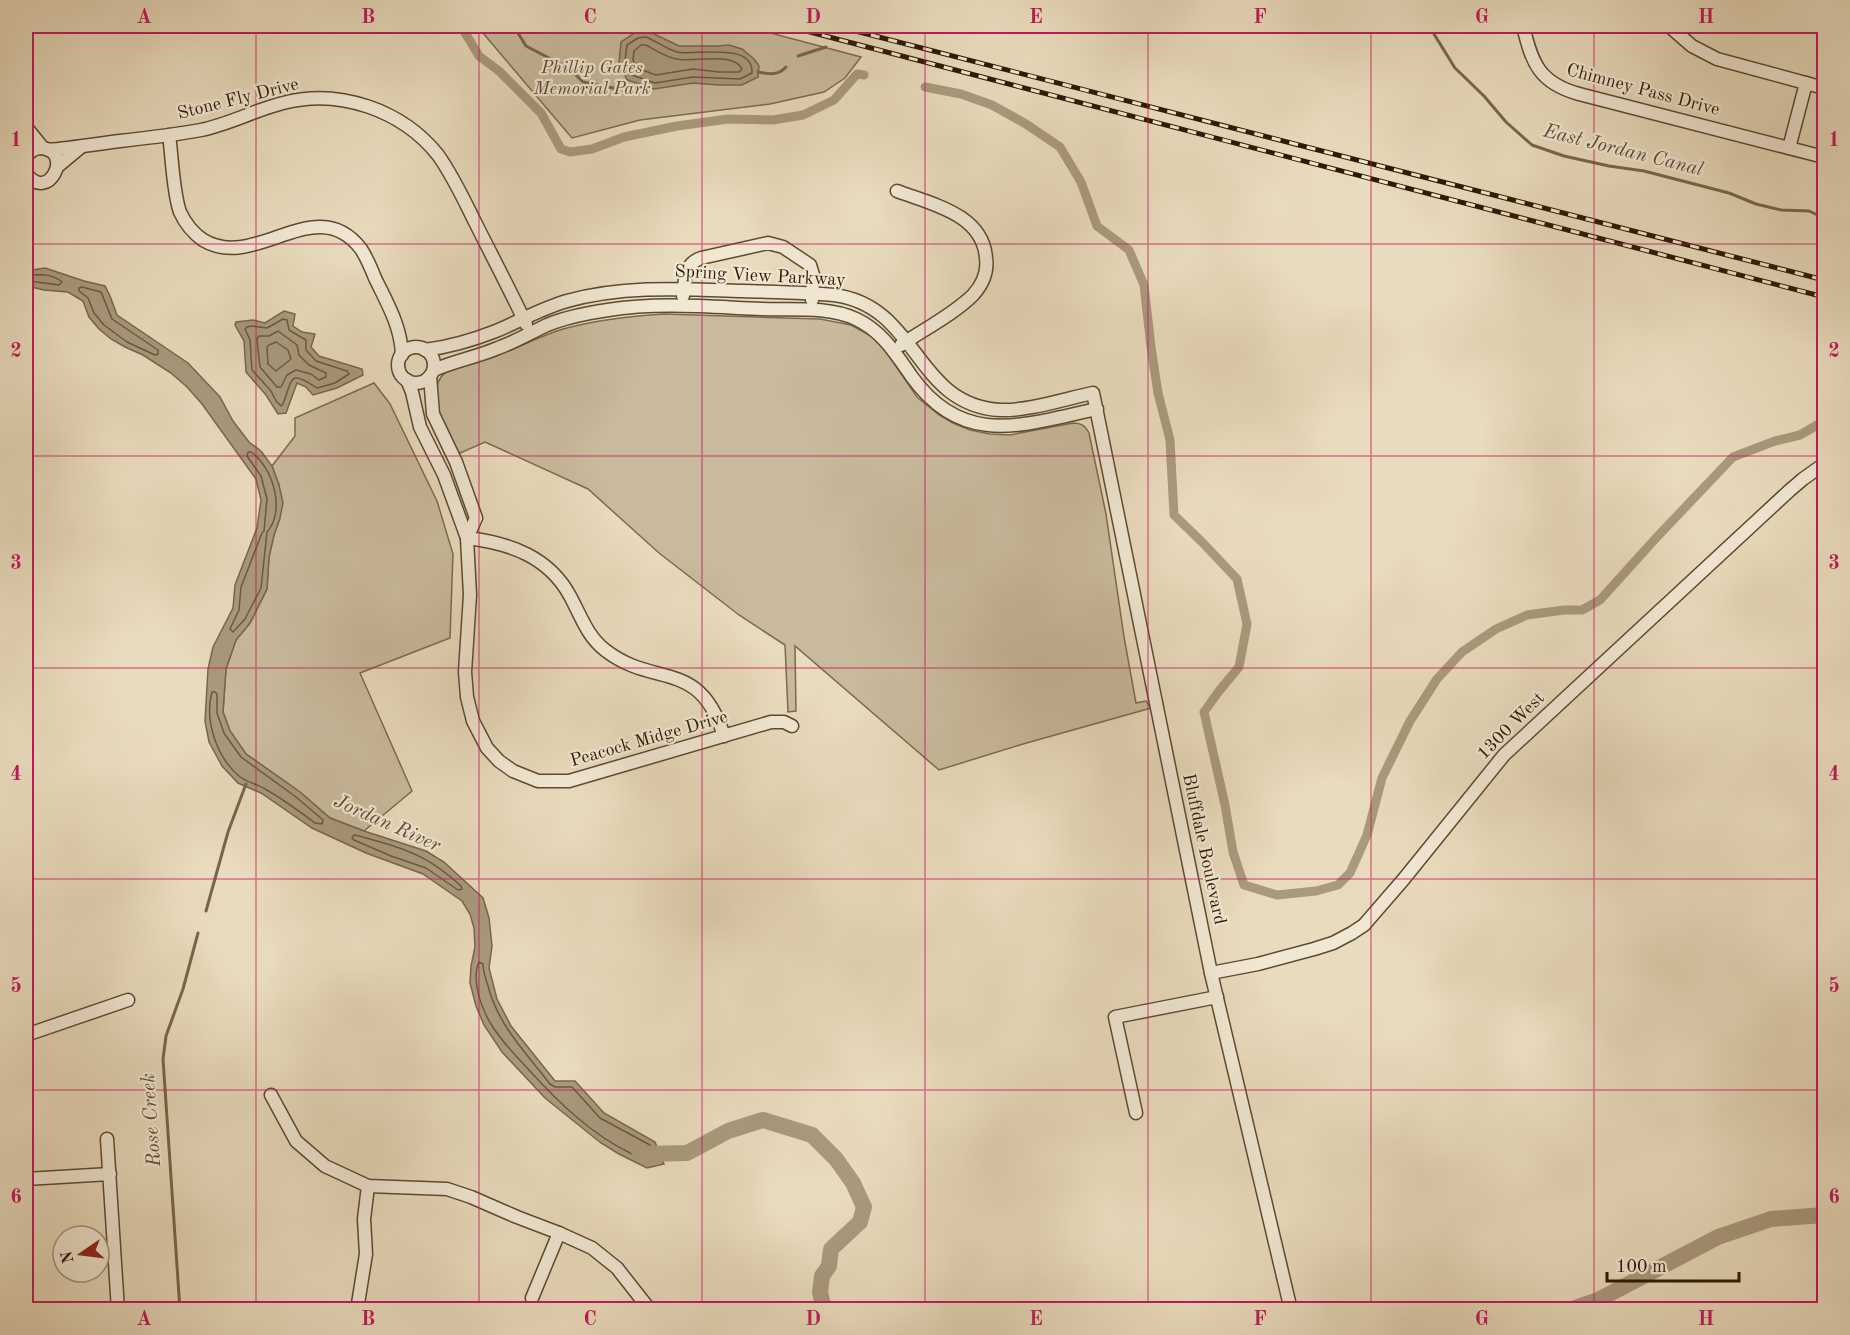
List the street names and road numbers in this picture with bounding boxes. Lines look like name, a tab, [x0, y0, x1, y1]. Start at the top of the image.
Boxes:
street label: Chimney Pass Drive	[1564, 61, 1722, 119]
street label: Stone Fly Drive	[176, 75, 300, 123]
street label: Spring View Parkway	[674, 263, 846, 289]
street label: 1300 West	[1474, 689, 1548, 763]
street label: Peacock Midge Drive	[568, 708, 730, 770]
street label: Bluffdale Boulevard	[1179, 772, 1229, 926]

